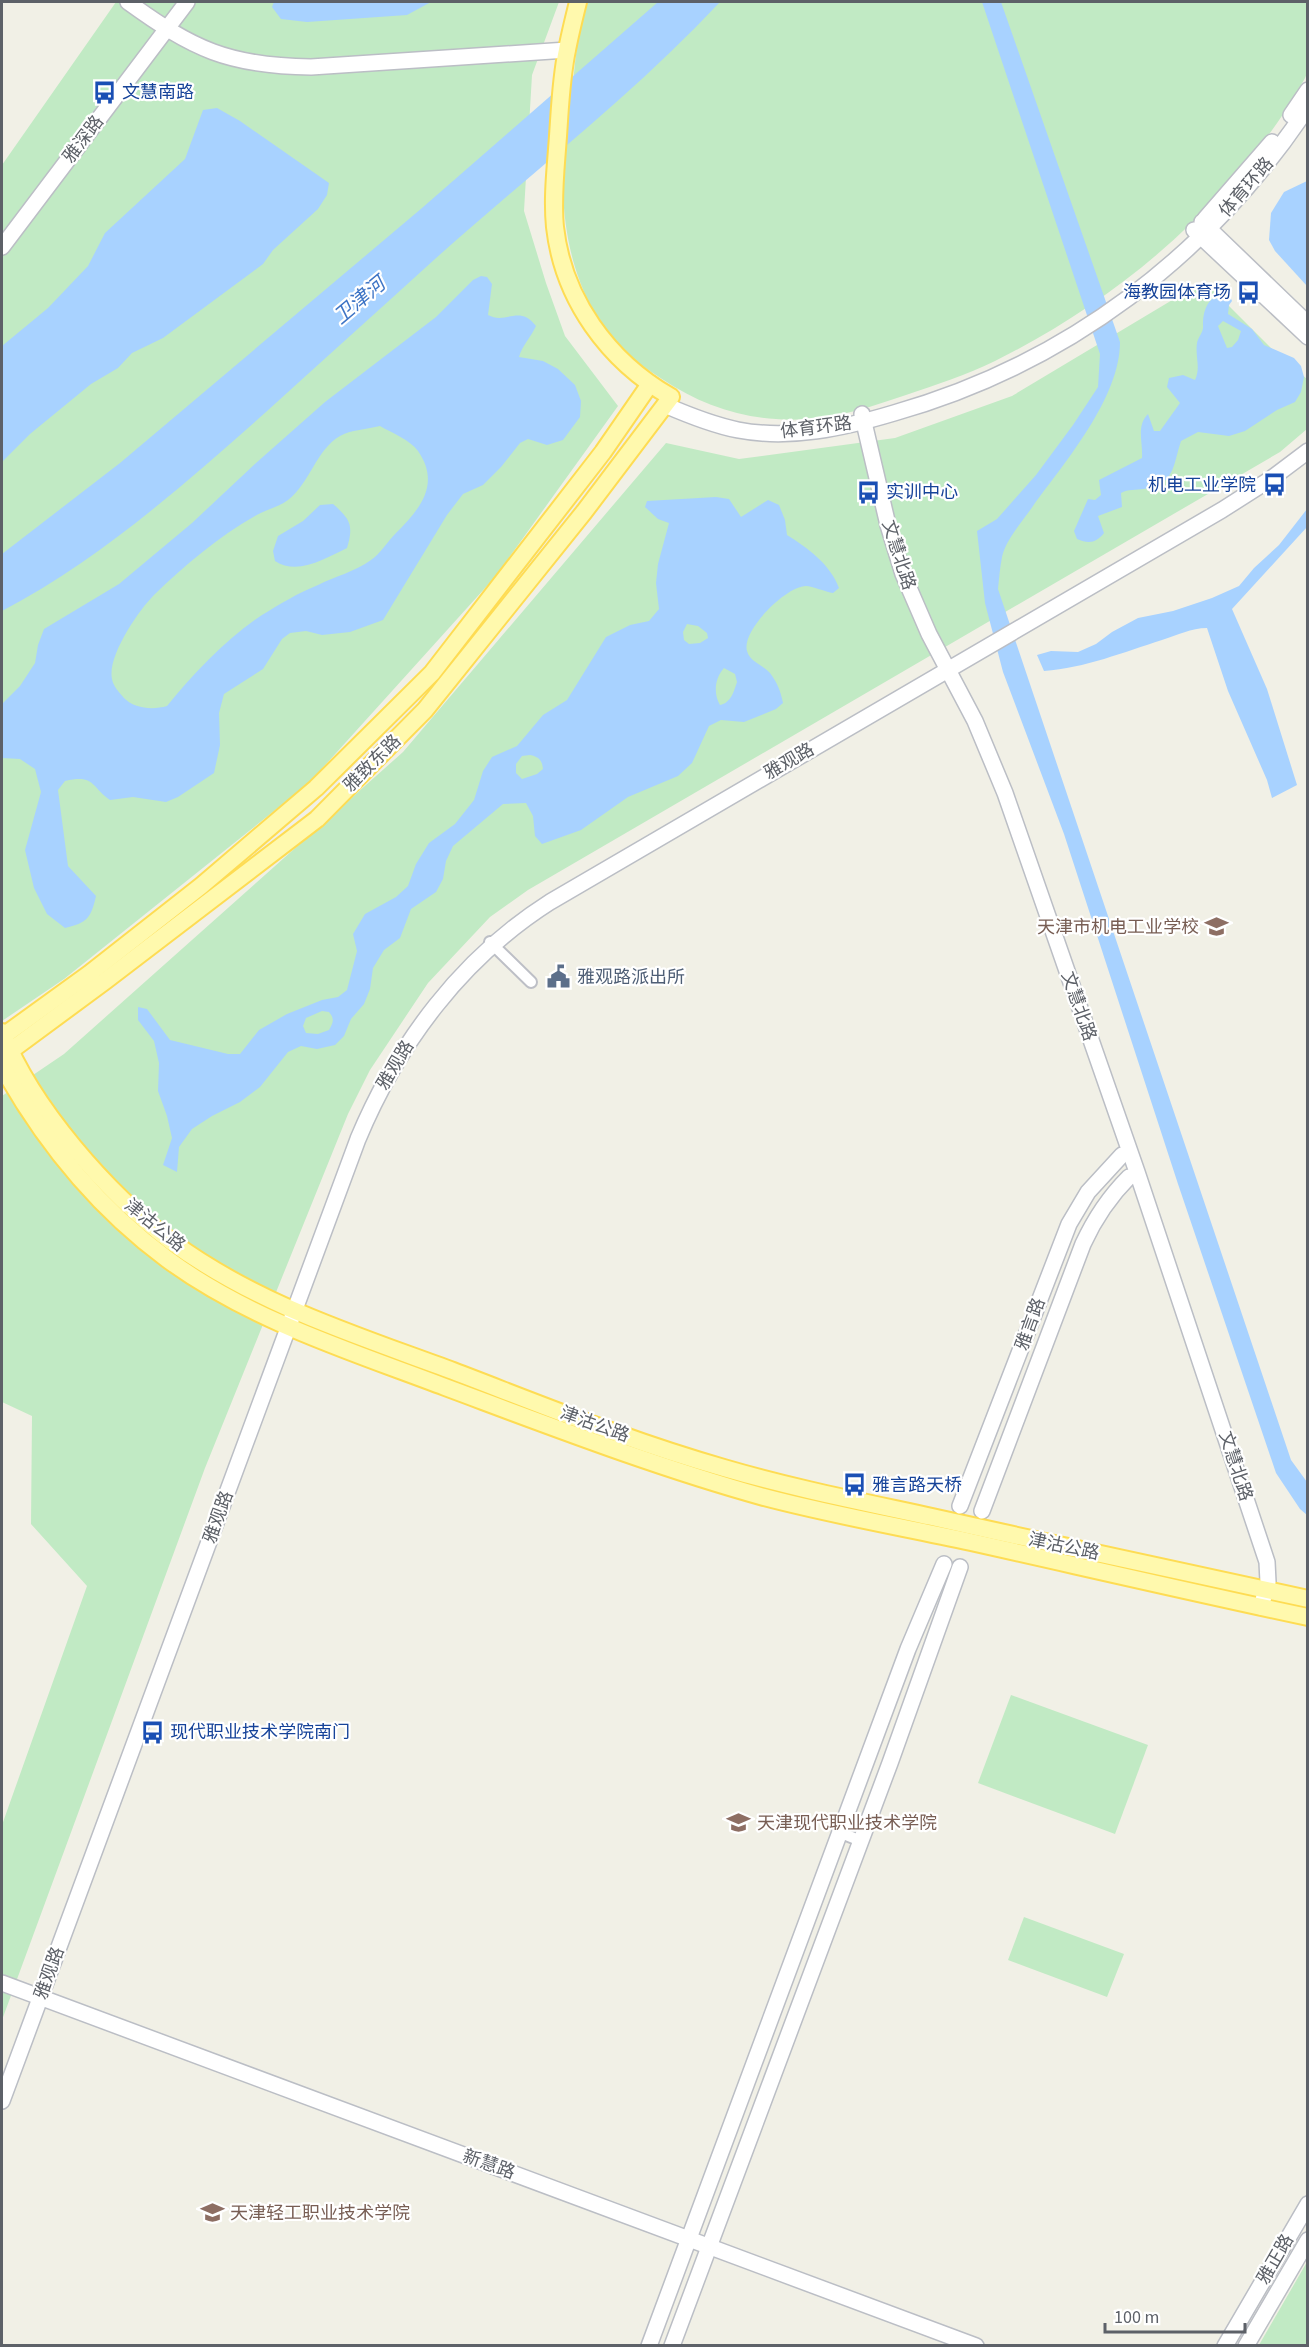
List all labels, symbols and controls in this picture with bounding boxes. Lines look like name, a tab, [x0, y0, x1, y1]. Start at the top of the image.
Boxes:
bus stop icon: 文慧南路	[91, 79, 117, 105]
place label: 文慧南路	[122, 80, 194, 105]
street label: 雅深路	[57, 110, 110, 168]
street label: 体育环路	[1213, 152, 1279, 223]
water label: 卫津河	[328, 268, 395, 331]
bus stop icon: 海教园体育场	[1236, 279, 1262, 305]
place label: 海教园体育场	[1123, 280, 1231, 305]
street label: 体育环路	[779, 411, 853, 444]
bus stop icon: 机电工业学院	[1261, 472, 1287, 498]
place label: 机电工业学院	[1148, 473, 1256, 498]
bus stop icon: 实训中心	[855, 479, 881, 505]
place label: 实训中心	[886, 480, 958, 505]
street label: 文慧北路	[876, 517, 922, 593]
street label: 雅致东路	[338, 729, 407, 798]
street label: 雅观路	[760, 737, 819, 786]
school or university icon: 天津市机电工业学校	[1204, 914, 1230, 940]
place label: 天津市机电工业学校	[1037, 915, 1199, 940]
public building icon: 雅观路派出所	[546, 964, 572, 990]
place label: 雅观路派出所	[577, 965, 685, 990]
street label: 文慧北路	[1055, 968, 1102, 1044]
street label: 雅观路	[371, 1036, 420, 1095]
street label: 津沽公路	[119, 1193, 191, 1258]
street label: 雅言路	[1009, 1295, 1051, 1354]
street label: 津沽公路	[557, 1400, 633, 1449]
street label: 文慧北路	[1213, 1428, 1259, 1504]
bus stop icon: 雅言路天桥	[841, 1472, 867, 1498]
place label: 雅言路天桥	[872, 1473, 962, 1498]
street label: 雅观路	[197, 1488, 239, 1547]
street label: 津沽公路	[1026, 1527, 1102, 1566]
bus stop icon: 现代职业技术学院南门	[139, 1719, 165, 1745]
place label: 现代职业技术学院南门	[170, 1720, 350, 1745]
school or university icon: 天津现代职业技术学院	[726, 1810, 752, 1836]
place label: 天津现代职业技术学院	[757, 1811, 937, 1836]
street label: 雅观路	[28, 1944, 70, 2003]
street label: 新慧路	[459, 2143, 518, 2185]
school or university icon: 天津轻工职业技术学院	[199, 2200, 225, 2226]
place label: 天津轻工职业技术学院	[230, 2201, 410, 2226]
street label: 雅正路	[1251, 2230, 1300, 2289]
scale bar	[1105, 2296, 1244, 2334]
text: 100 m	[1114, 2305, 1159, 2330]

